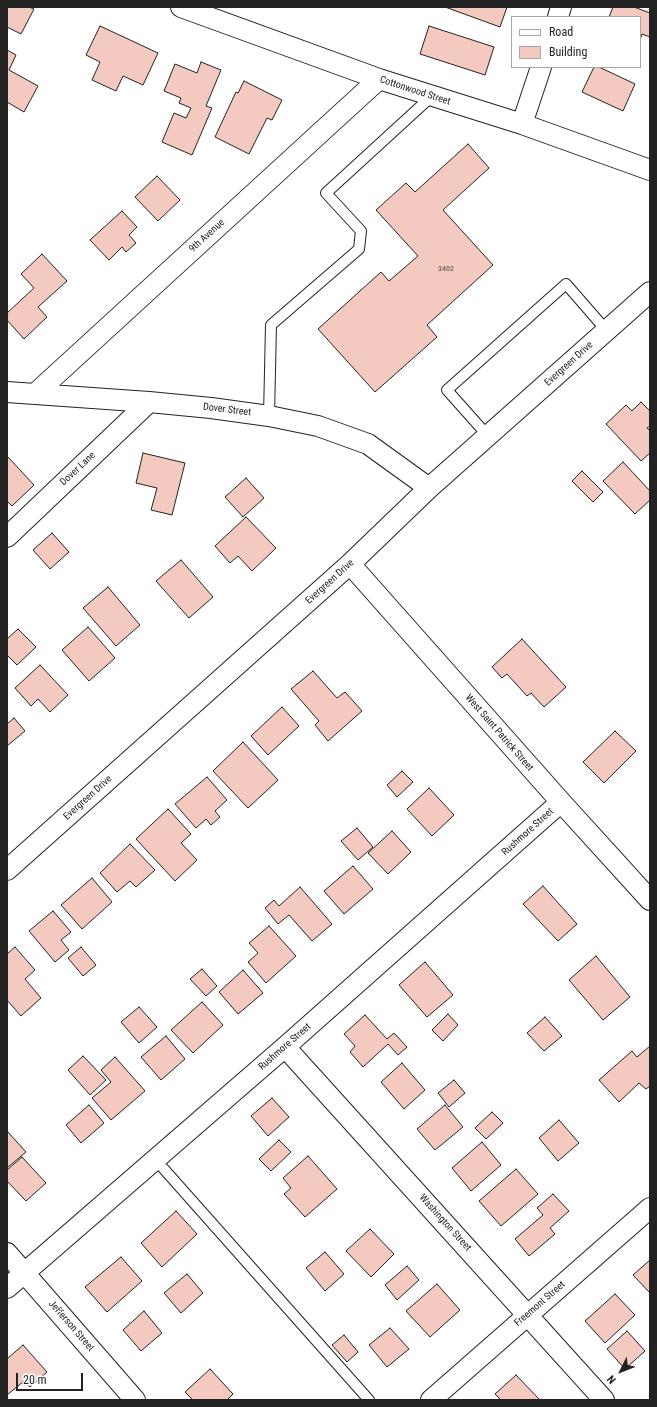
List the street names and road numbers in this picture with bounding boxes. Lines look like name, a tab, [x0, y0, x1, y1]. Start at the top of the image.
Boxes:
street label: Cottonwood Street	[378, 74, 452, 108]
street label: 9th Avenue	[187, 217, 227, 255]
street label: Evergreen Drive	[542, 339, 596, 389]
street label: Dover Street	[202, 401, 252, 419]
street label: Dover Lane	[58, 450, 98, 488]
street label: Evergreen Drive	[303, 557, 357, 607]
street label: West Saint Patrick Street	[462, 692, 536, 774]
street label: Evergreen Drive	[61, 773, 115, 823]
street label: Rushmore Street	[500, 806, 556, 858]
street label: Rushmore Street	[256, 1021, 314, 1073]
street label: Washington Street	[416, 1192, 474, 1254]
street label: Freemont Street	[512, 1279, 568, 1329]
street label: Jefferson Street	[46, 1298, 96, 1354]

